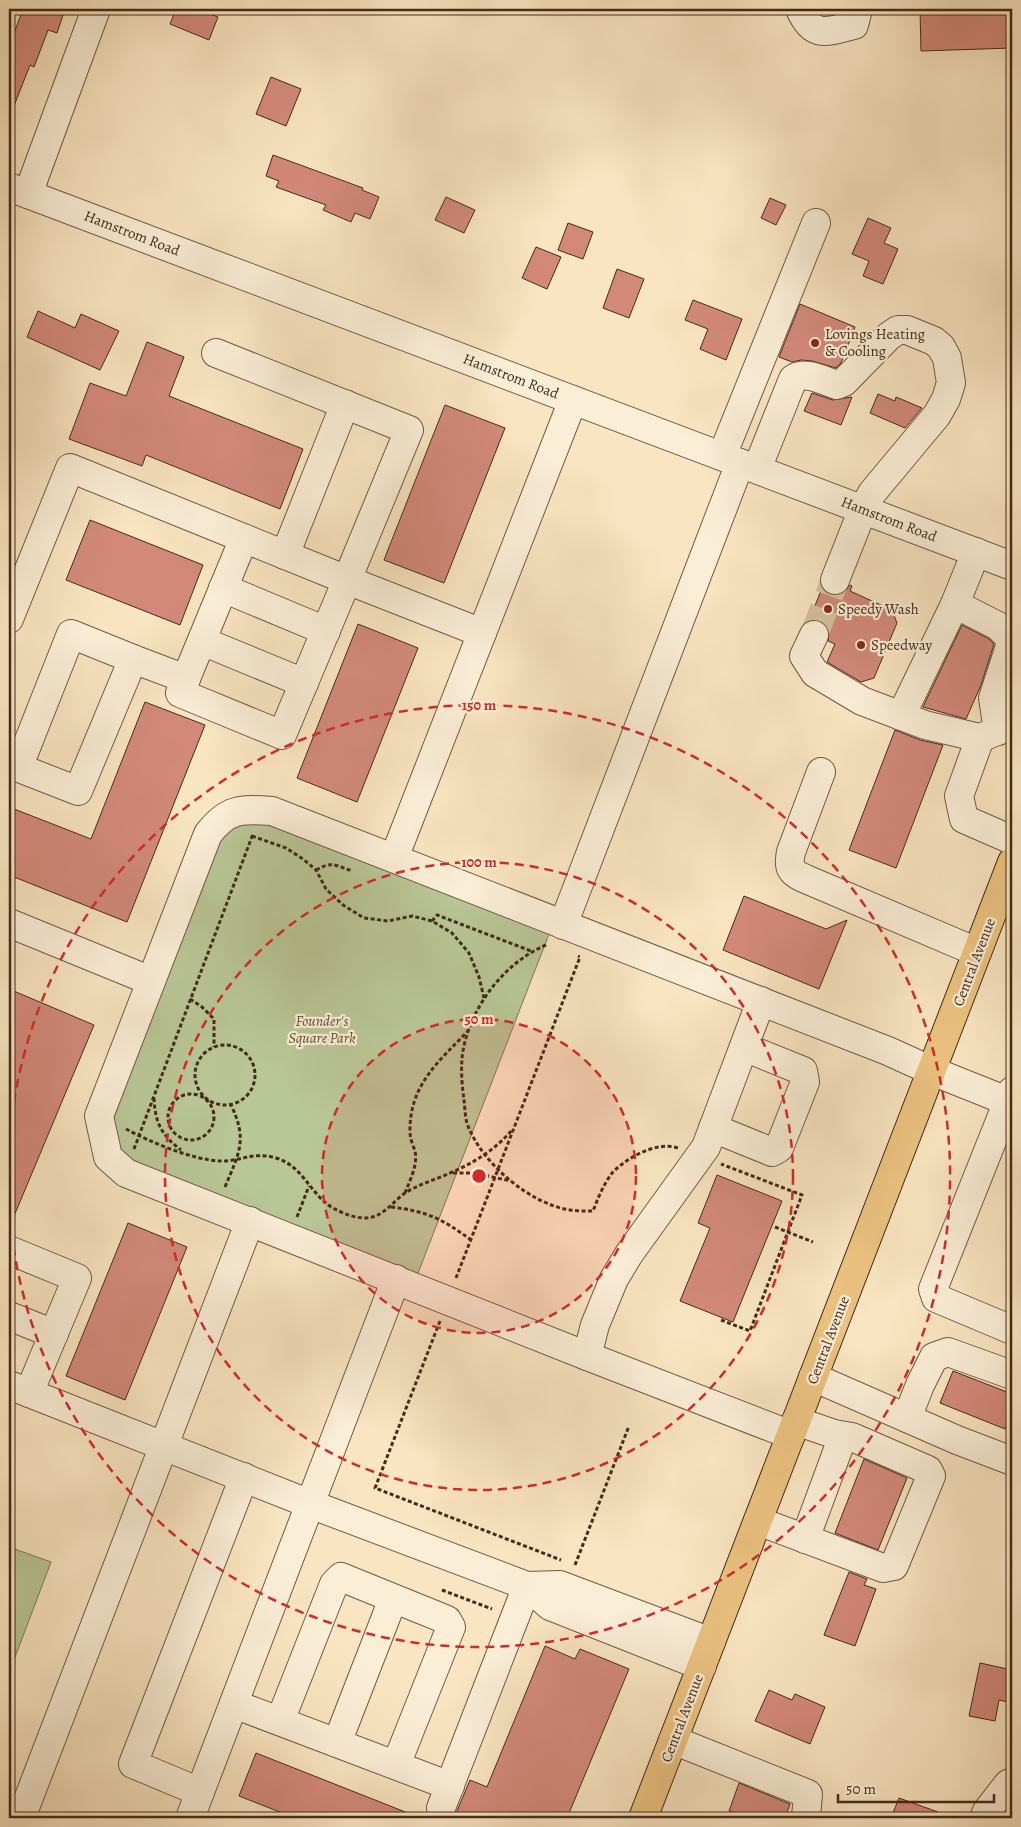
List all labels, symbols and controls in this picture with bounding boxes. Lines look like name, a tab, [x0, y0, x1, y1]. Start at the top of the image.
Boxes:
street label: Hamstrom Road	[81, 206, 184, 261]
place label: Lovings Heating & Cooling	[825, 324, 926, 361]
marker: Lovings Heating & Cooling	[809, 337, 821, 349]
street label: Hamstrom Road	[460, 349, 563, 404]
street label: Hamstrom Road	[838, 492, 941, 547]
place label: Speedy Wash	[838, 599, 919, 619]
marker: Speedy Wash	[822, 603, 834, 615]
place label: Speedway	[871, 635, 932, 655]
marker: Speedway	[855, 639, 867, 651]
text: 150 m	[462, 695, 497, 715]
text: 100 m	[461, 852, 497, 872]
street label: Central Avenue	[948, 915, 1000, 1009]
text: 50 m	[464, 1009, 494, 1029]
park label: Founder's Square Park	[288, 1011, 356, 1048]
centre of rings	[470, 1167, 488, 1185]
street label: Central Avenue	[802, 1293, 854, 1387]
street label: Central Avenue	[656, 1671, 708, 1765]
scale bar	[838, 1772, 995, 1804]
text: 50 m	[846, 1779, 876, 1799]

